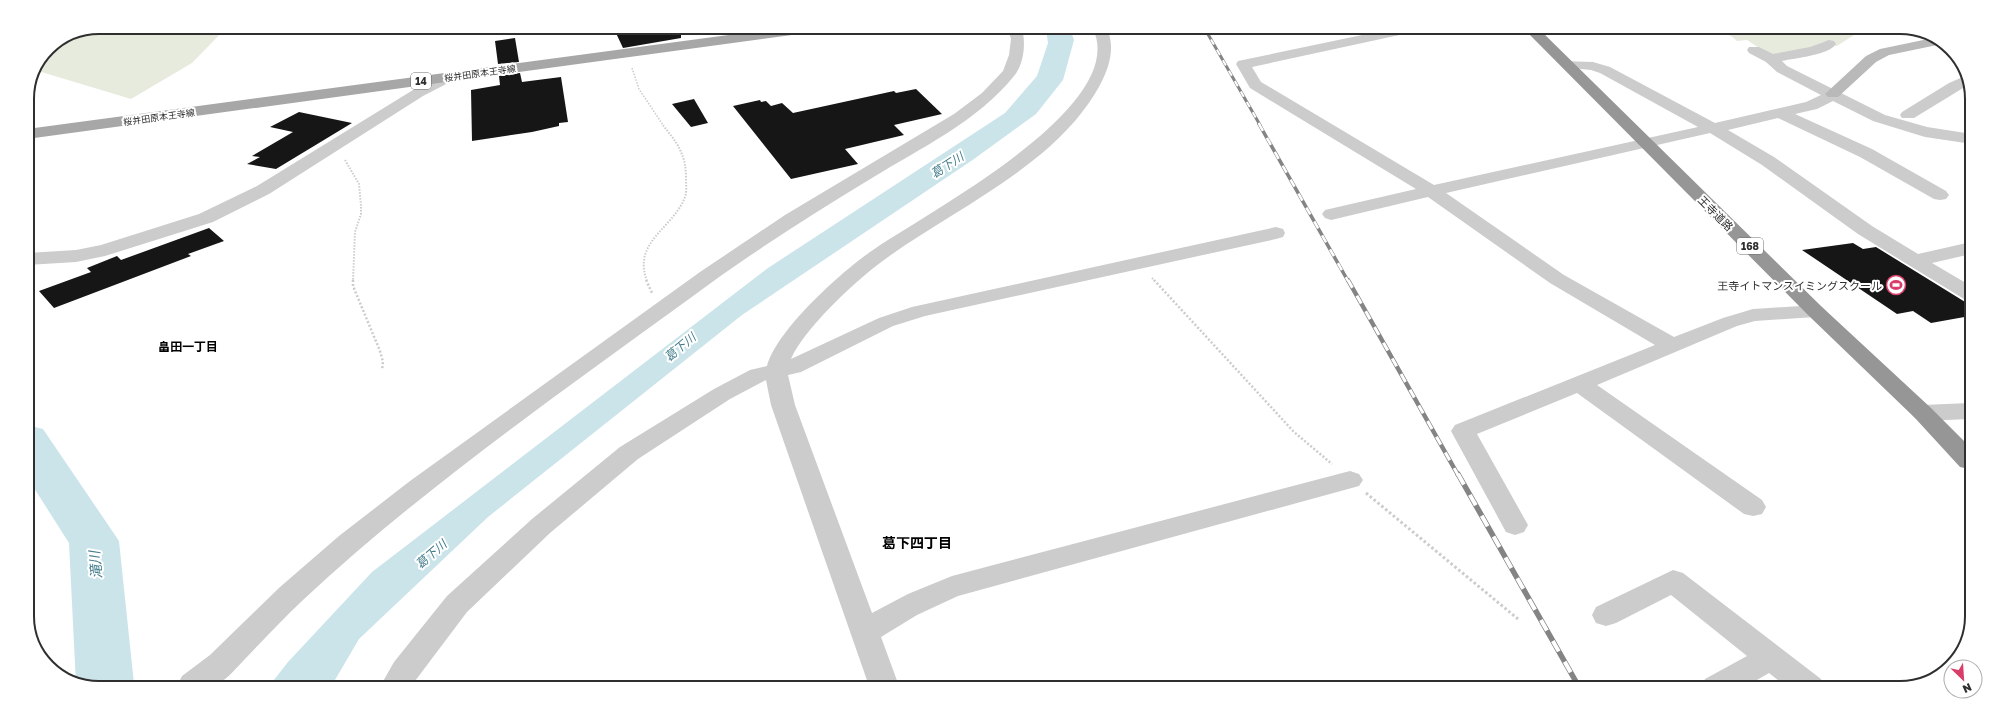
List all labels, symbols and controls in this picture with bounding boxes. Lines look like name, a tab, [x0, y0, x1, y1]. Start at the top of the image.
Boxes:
street label: 桜井田原本王寺線	[444, 62, 517, 83]
road number: 14	[411, 73, 431, 89]
street label: 桜井田原本王寺線	[123, 106, 196, 127]
water label: 葛下川	[928, 148, 968, 181]
street label: 王寺道路	[1696, 193, 1736, 233]
road number: 168	[1737, 238, 1763, 254]
sports icon: 王寺イトマンスイミングスクール	[1885, 274, 1907, 296]
place label: 王寺イトマンスイミングスクール	[1717, 279, 1882, 292]
water label: 葛下川	[661, 328, 700, 364]
district label: 畠田一丁目	[158, 339, 218, 354]
district label: 葛下四丁目	[882, 534, 952, 551]
water label: 葛下川	[412, 535, 451, 571]
water label: 滝川	[85, 548, 105, 580]
north arrow	[1943, 659, 1983, 699]
text: N	[1961, 681, 1974, 696]

